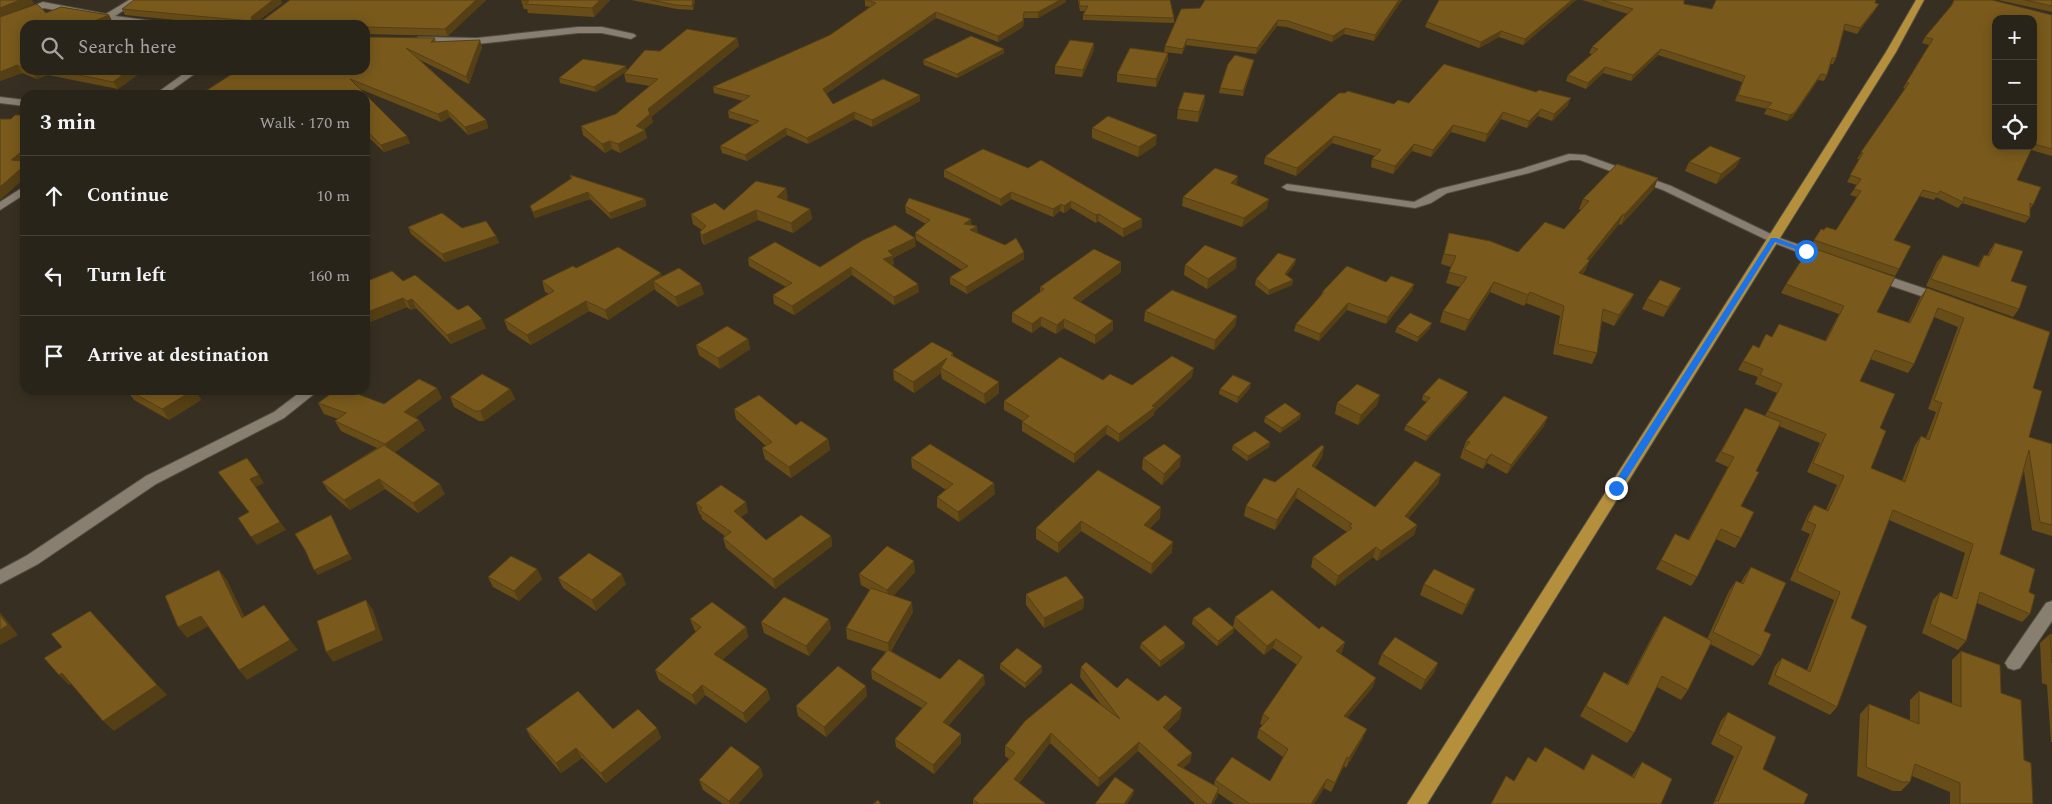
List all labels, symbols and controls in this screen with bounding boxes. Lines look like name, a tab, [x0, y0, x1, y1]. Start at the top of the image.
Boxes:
map controls	[1992, 15, 2037, 150]
button: +	[1992, 15, 2037, 60]
search box	[20, 20, 370, 75]
text: Search here	[78, 33, 177, 62]
icon: search	[38, 34, 66, 62]
button: −	[1992, 60, 2037, 105]
button: locate	[1992, 105, 2037, 150]
text: 3 min	[40, 107, 96, 139]
text: Walk · 170 m	[259, 111, 350, 135]
text: Continue	[87, 181, 169, 210]
icon: ahead	[40, 182, 68, 210]
text: 10 m	[316, 184, 350, 208]
route start	[1795, 240, 1818, 263]
text: Turn left	[87, 261, 166, 290]
icon: left	[40, 262, 68, 290]
text: 160 m	[308, 264, 350, 288]
text: Arrive at destination	[87, 341, 269, 370]
icon: arrive	[40, 342, 68, 370]
route end	[1605, 477, 1628, 500]

